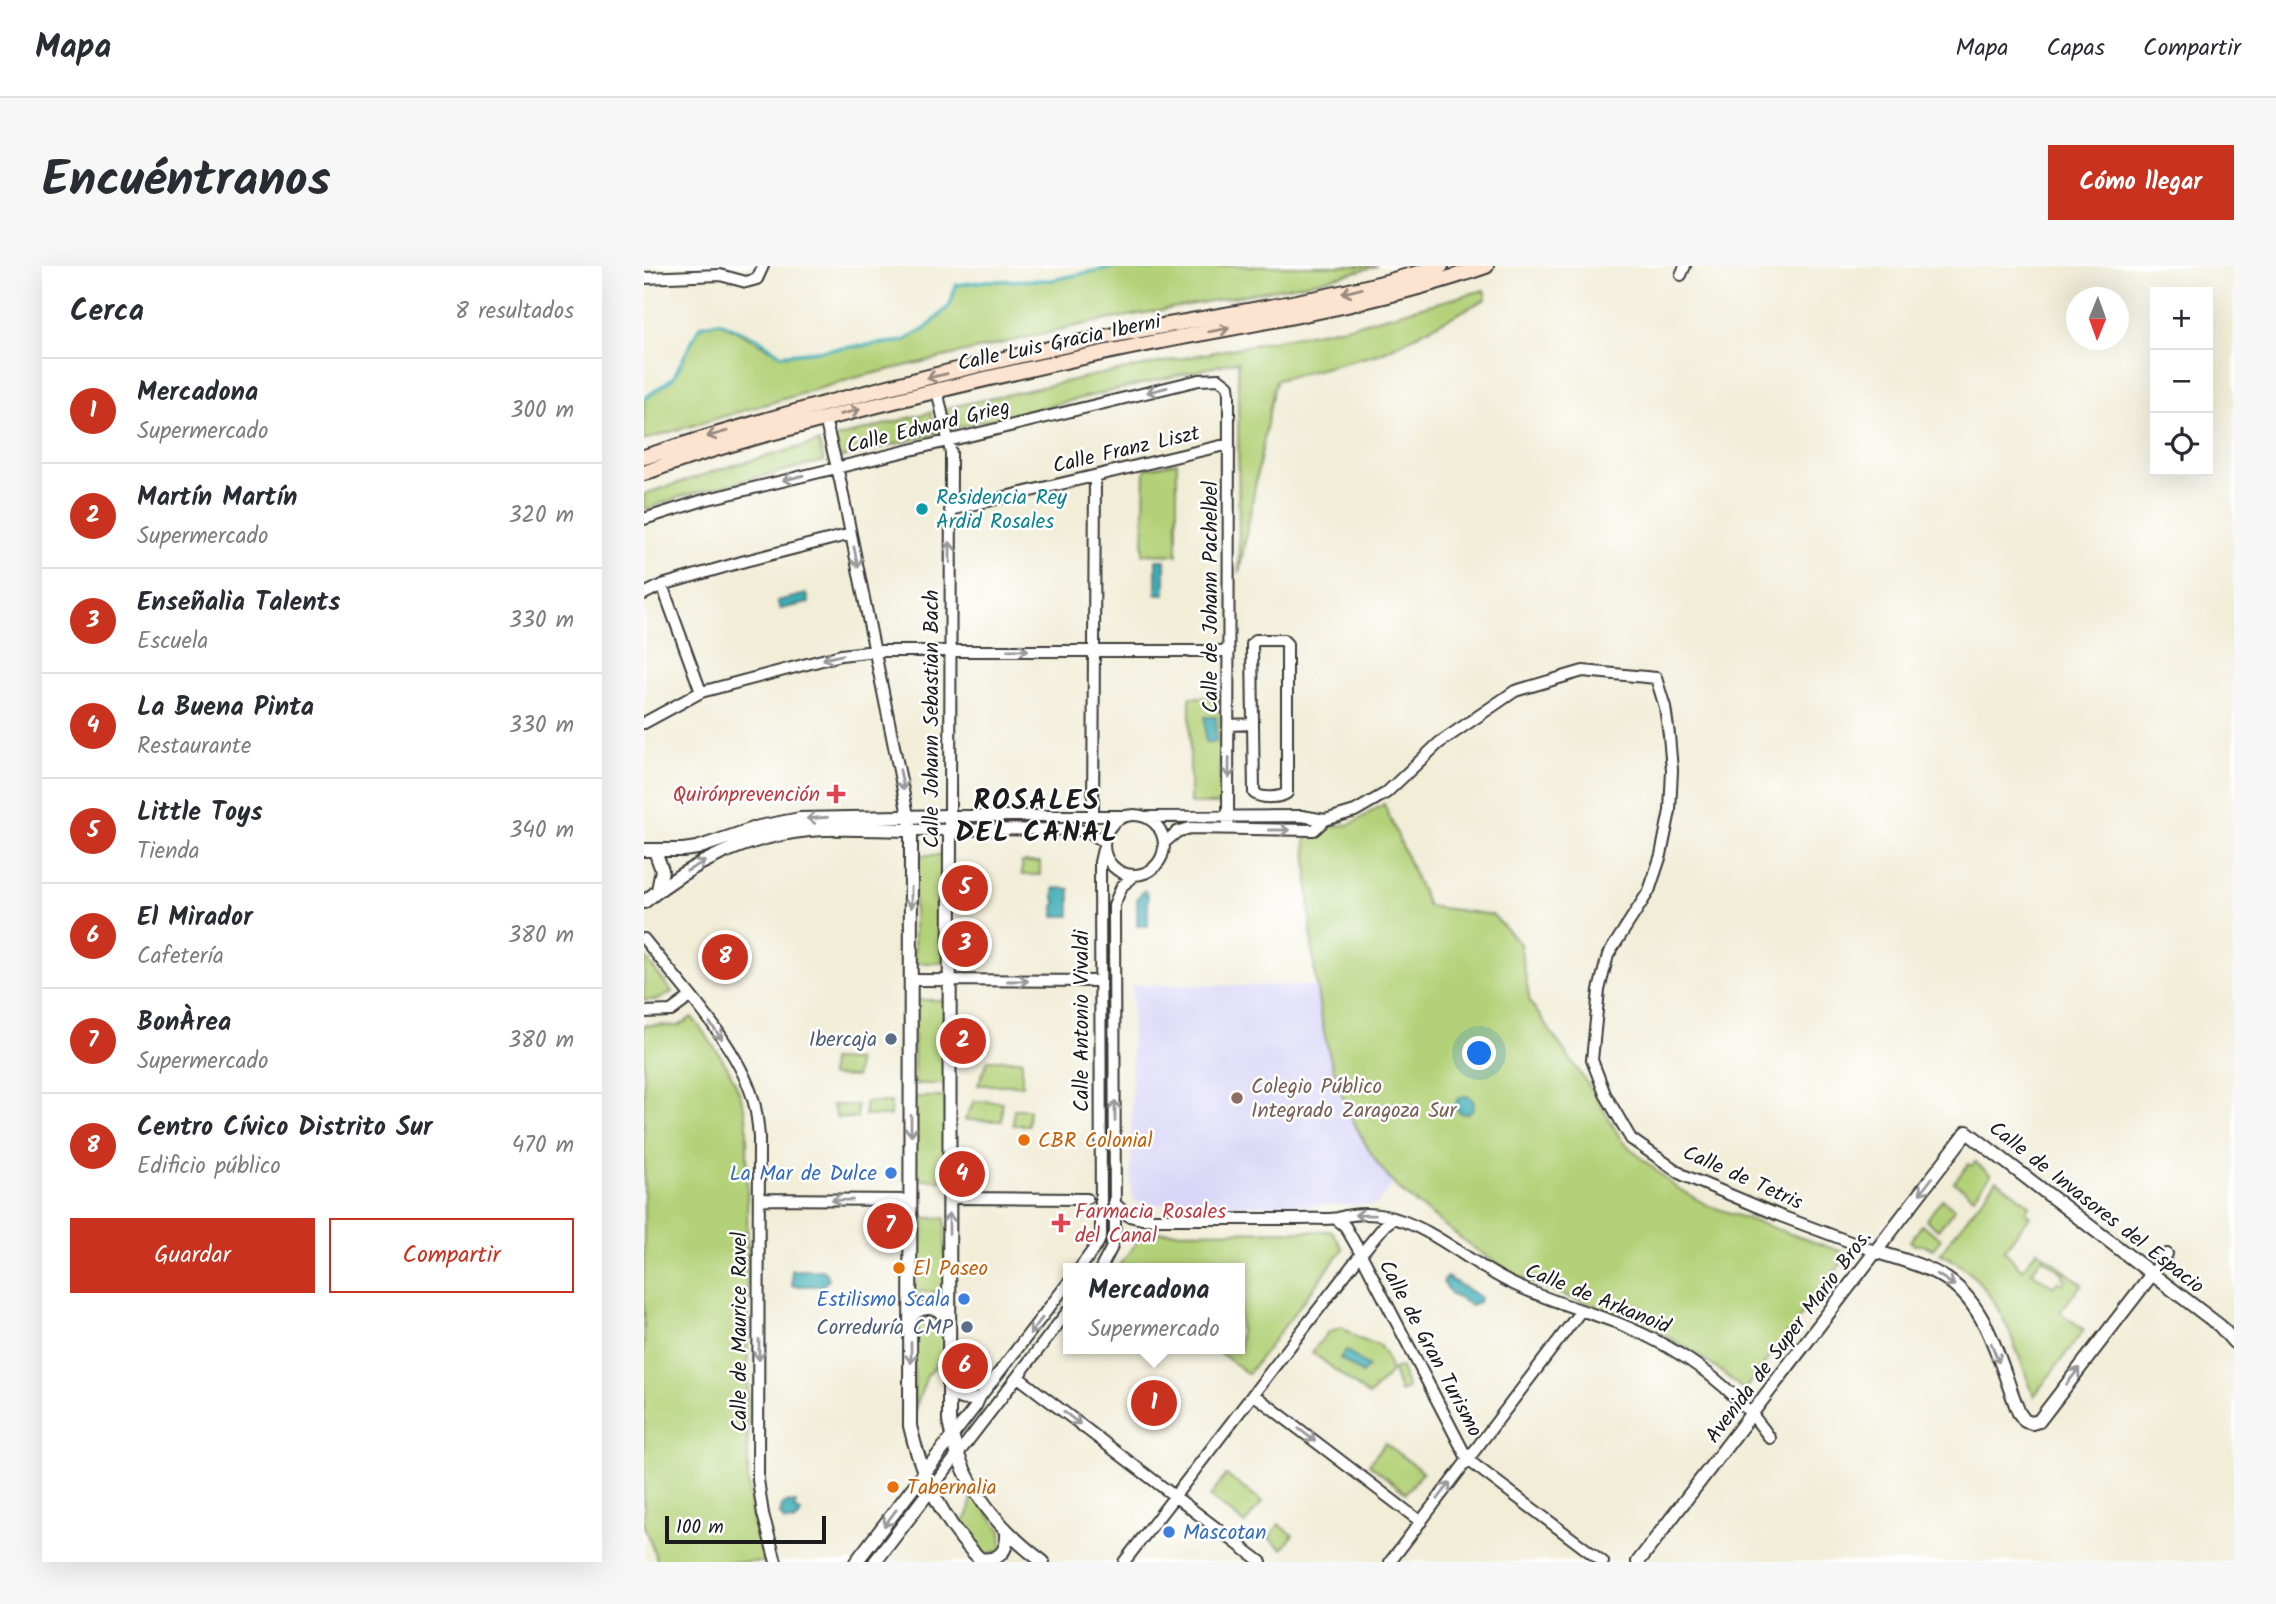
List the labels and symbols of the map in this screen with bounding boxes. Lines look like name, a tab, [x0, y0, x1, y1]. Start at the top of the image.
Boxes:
one-way arrow	[1341, 285, 1364, 298]
north arrow	[2066, 287, 2129, 350]
street label: Calle Luis Gracia Iberni	[955, 306, 1165, 381]
one-way arrow	[1207, 323, 1230, 337]
one-way arrow	[926, 370, 949, 383]
one-way arrow	[1146, 384, 1168, 397]
street label: Calle Edward Grieg	[843, 391, 1014, 464]
one-way arrow	[839, 405, 861, 418]
street label: Calle Franz Liszt	[1050, 417, 1204, 483]
one-way arrow	[706, 429, 728, 442]
one-way arrow	[782, 472, 805, 485]
street label: Calle de Johann Pachelbel	[1195, 481, 1228, 713]
place label: Residencia Rey Ardid Rosales	[936, 482, 1067, 539]
marker: Residencia Rey Ardid Rosales	[914, 501, 930, 517]
one-way arrow	[943, 541, 957, 564]
one-way arrow	[849, 545, 863, 568]
street label: Calle Johann Sebastian Bach	[916, 590, 949, 848]
one-way arrow	[1006, 643, 1029, 657]
one-way arrow	[822, 651, 845, 665]
one-way arrow	[1222, 757, 1235, 780]
one-way arrow	[895, 768, 909, 791]
place label: Quirónprevención	[673, 779, 820, 812]
district label: ROSALES DEL CANAL	[955, 779, 1119, 856]
marker: Quirónprevención	[826, 784, 846, 804]
one-way arrow	[806, 812, 829, 825]
one-way arrow	[1267, 823, 1290, 837]
one-way arrow	[685, 859, 705, 873]
pin: 5	[942, 862, 988, 914]
one-way arrow	[904, 886, 918, 909]
pin: 3	[942, 918, 988, 970]
street label: Calle Antonio Vivaldi	[1066, 929, 1099, 1112]
pin: 8	[702, 931, 748, 983]
one-way arrow	[1006, 974, 1029, 988]
pin: 2	[940, 1015, 986, 1067]
one-way arrow	[708, 1022, 723, 1041]
place label: Ibercaja	[809, 1024, 877, 1057]
marker: Ibercaja	[883, 1031, 899, 1047]
your location	[1462, 1036, 1496, 1070]
place label: Colegio Público Integrado Zaragoza Sur	[1251, 1071, 1457, 1128]
marker: Colegio Público Integrado Zaragoza Sur	[1229, 1090, 1245, 1106]
one-way arrow	[1108, 1099, 1122, 1122]
street label: Calle de Invasores del Espacio	[1981, 1113, 2211, 1303]
one-way arrow	[904, 1114, 918, 1137]
place label: CBR Colonial	[1038, 1125, 1153, 1158]
marker: CBR Colonial	[1016, 1132, 1032, 1148]
street label: Calle de Tetris	[1677, 1137, 1808, 1220]
pin: 4	[939, 1148, 985, 1200]
place label: La Mar de Dulce	[730, 1158, 878, 1191]
marker: La Mar de Dulce	[883, 1165, 899, 1181]
one-way arrow	[1918, 1177, 1933, 1195]
one-way arrow	[831, 1193, 854, 1207]
place label: Farmacia Rosales del Canal	[1075, 1196, 1226, 1253]
pin: 7	[867, 1200, 913, 1252]
one-way arrow	[1353, 1209, 1376, 1222]
one-way arrow	[942, 1211, 956, 1234]
marker: Farmacia Rosales del Canal	[1053, 1215, 1069, 1231]
street label: Avenida de Super Mario Bros.	[1698, 1223, 1881, 1451]
street label: Calle de Maurice Ravel	[724, 1232, 757, 1432]
place label: El Paseo	[913, 1253, 988, 1286]
street label: Calle de Gran Turismo	[1369, 1254, 1490, 1443]
street label: Calle de Arkanoid	[1520, 1255, 1676, 1344]
marker: El Paseo	[891, 1260, 907, 1276]
one-way arrow	[1936, 1273, 1955, 1288]
place label: Estilismo Scala	[817, 1284, 950, 1317]
marker: Estilismo Scala	[956, 1291, 972, 1307]
place label: Correduría CMP	[816, 1312, 954, 1345]
one-way arrow	[1029, 1316, 1044, 1334]
marker: Correduría CMP	[959, 1319, 975, 1335]
one-way arrow	[752, 1338, 766, 1361]
pin: 6	[942, 1340, 988, 1392]
one-way arrow	[904, 1341, 918, 1364]
one-way arrow	[1990, 1341, 2003, 1363]
one-way arrow	[2066, 1368, 2081, 1386]
pin: 1	[1131, 1377, 1177, 1429]
one-way arrow	[1063, 1411, 1081, 1426]
one-way arrow	[1298, 1428, 1316, 1443]
place label: Tabernalia	[907, 1472, 997, 1505]
marker: Tabernalia	[885, 1479, 901, 1495]
one-way arrow	[1436, 1482, 1451, 1501]
one-way arrow	[883, 1508, 898, 1527]
scale bar	[665, 1513, 826, 1545]
place label: Mascotan	[1183, 1517, 1266, 1550]
marker: Mascotan	[1161, 1524, 1177, 1540]

